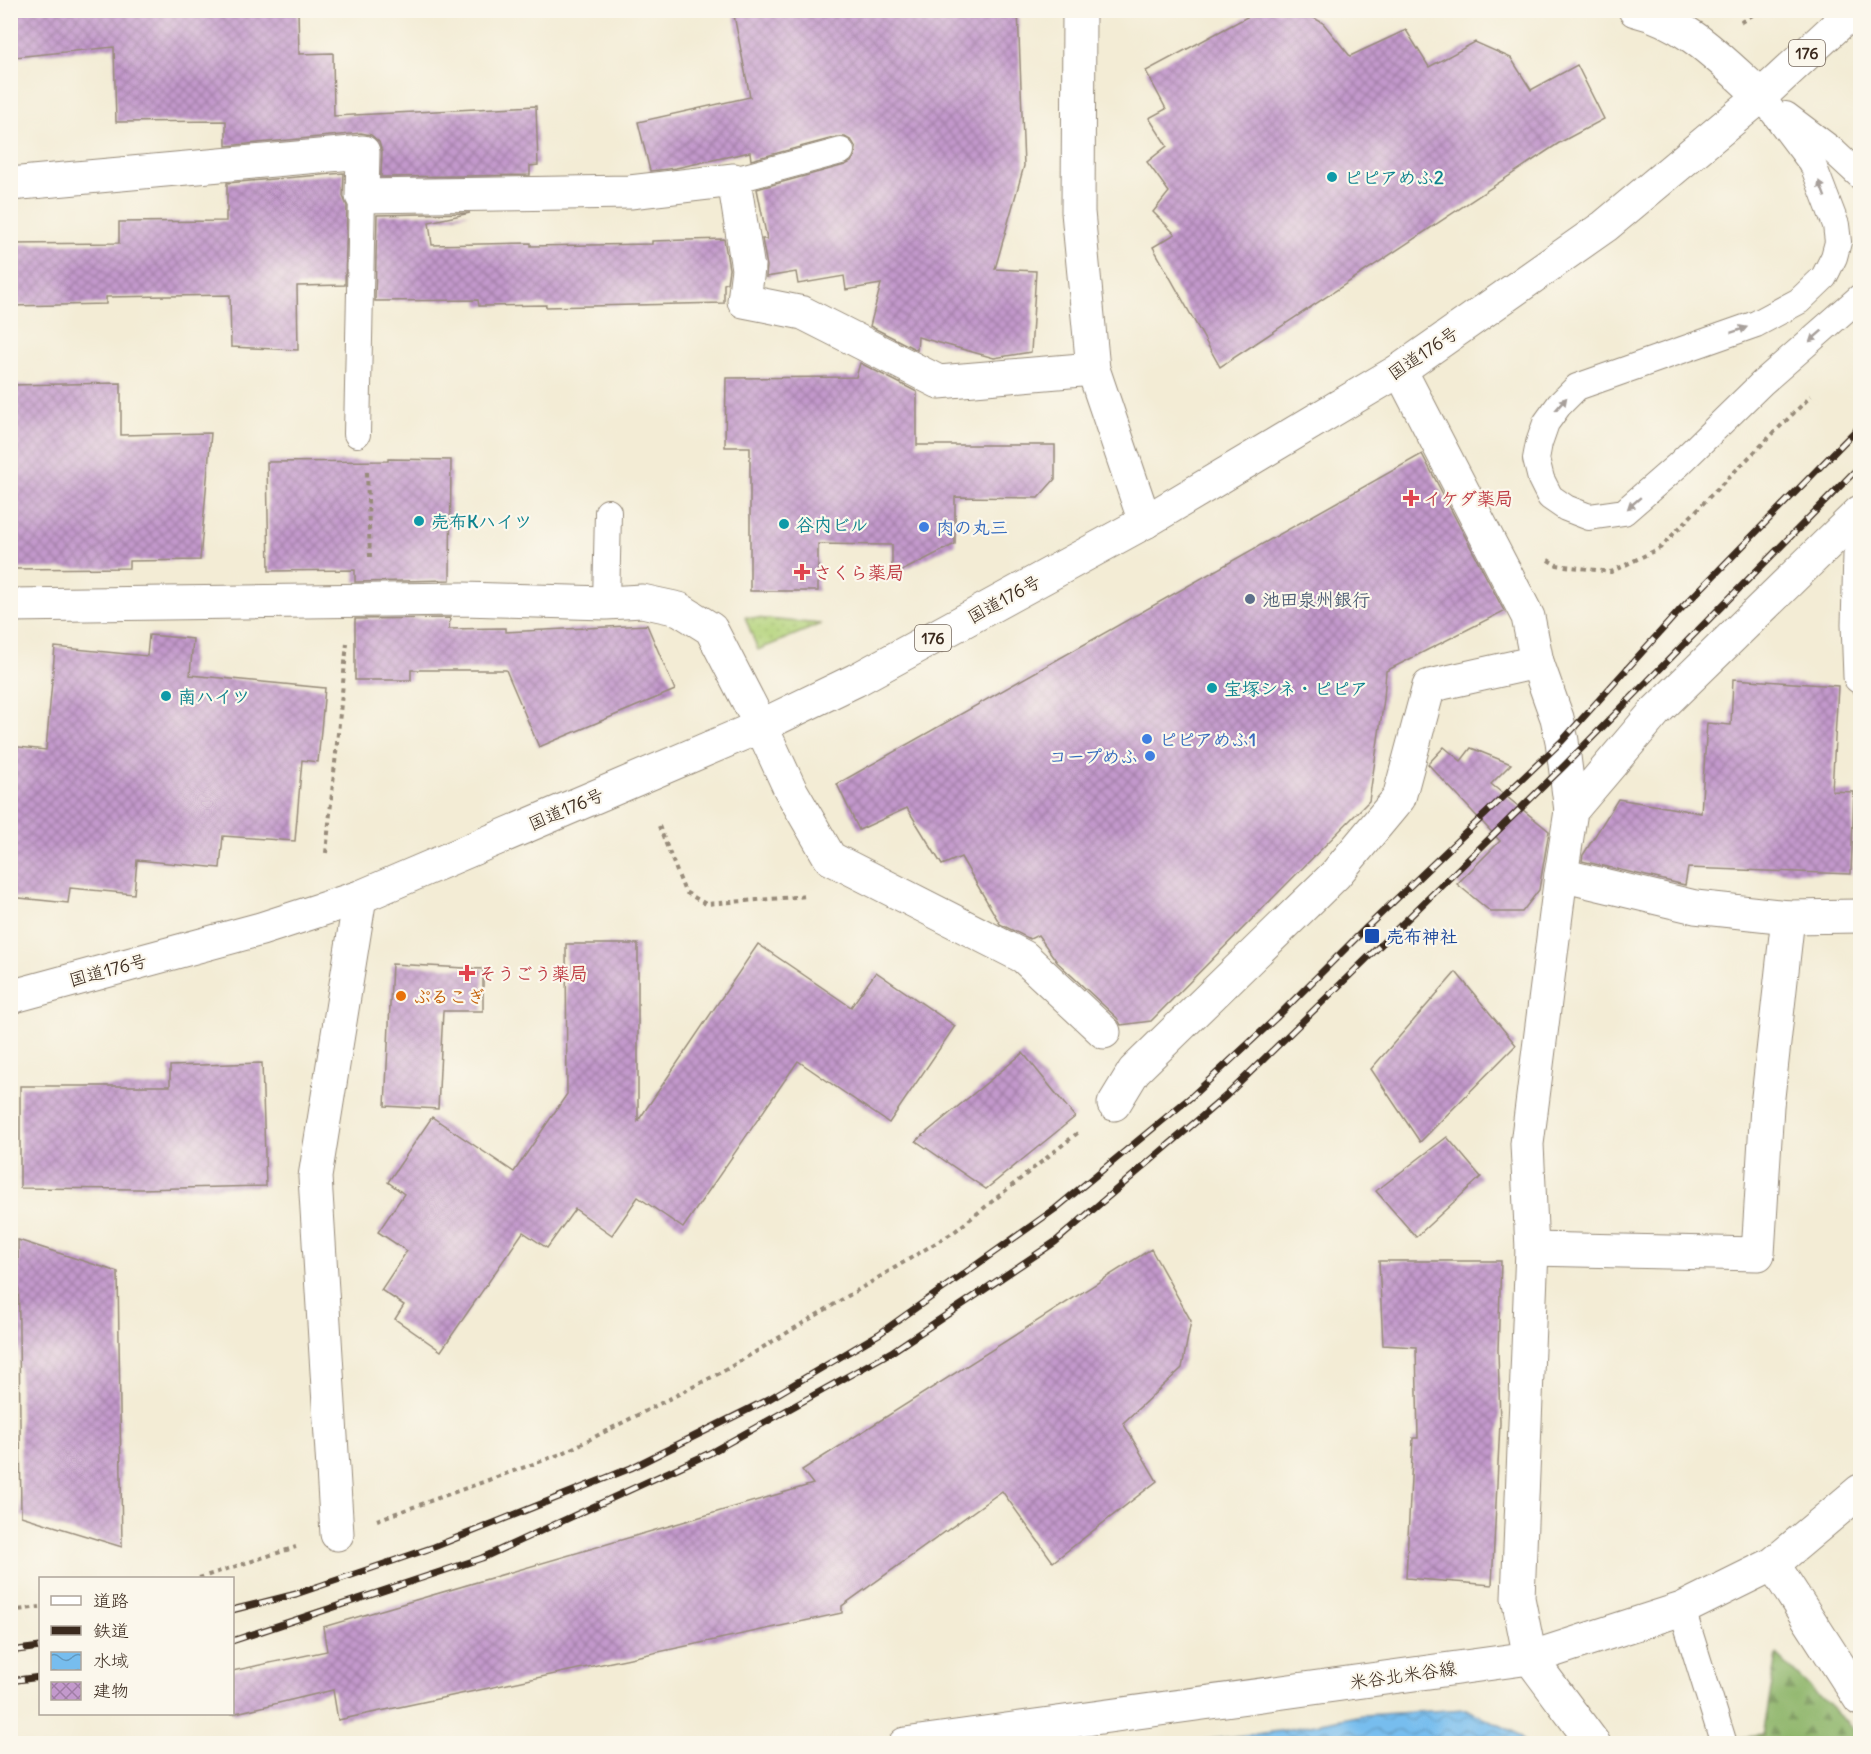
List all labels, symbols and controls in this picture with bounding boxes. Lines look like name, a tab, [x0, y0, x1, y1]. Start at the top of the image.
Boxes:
road number: 176	[1789, 40, 1825, 66]
place label: ピピアめふ2	[1344, 166, 1444, 189]
marker: ピピアめふ2	[1325, 170, 1339, 184]
one-way arrow	[1817, 180, 1826, 198]
street label: 国道176号	[1383, 321, 1463, 385]
one-way arrow	[1730, 324, 1748, 334]
one-way arrow	[1809, 329, 1824, 342]
one-way arrow	[1554, 397, 1567, 412]
place label: イケダ薬局	[1423, 487, 1513, 510]
marker: イケダ薬局	[1404, 491, 1418, 505]
one-way arrow	[1626, 497, 1642, 510]
place label: 売布Kハイツ	[431, 510, 532, 533]
place label: 谷内ビル	[796, 513, 868, 536]
marker: 売布Kハイツ	[412, 514, 426, 528]
place label: 肉の丸三	[936, 516, 1008, 539]
marker: 谷内ビル	[777, 517, 791, 531]
marker: 肉の丸三	[917, 520, 931, 534]
place label: さくら薬局	[814, 561, 904, 584]
marker: さくら薬局	[795, 565, 809, 579]
street label: 国道176号	[963, 570, 1045, 628]
place label: 池田泉州銀行	[1262, 588, 1370, 611]
marker: 池田泉州銀行	[1243, 592, 1257, 606]
road number: 176	[915, 625, 951, 651]
place label: 宝塚シネ・ピピア	[1224, 677, 1368, 700]
marker: 宝塚シネ・ピピア	[1205, 681, 1219, 695]
place label: 南ハイツ	[178, 685, 250, 708]
marker: 南ハイツ	[159, 689, 173, 703]
place label: ピピアめふ1	[1159, 728, 1256, 751]
marker: ピピアめふ1	[1140, 732, 1154, 746]
place label: コープめふ	[1049, 745, 1138, 768]
marker: コープめふ	[1143, 749, 1157, 763]
street label: 国道176号	[525, 783, 607, 835]
place label: 売布神社	[1386, 925, 1458, 948]
marker: 売布神社	[1363, 927, 1381, 945]
street label: 国道176号	[66, 949, 150, 991]
place label: そうごう薬局	[479, 962, 588, 985]
marker: そうごう薬局	[460, 966, 474, 980]
place label: ぷるこぎ	[413, 985, 485, 1008]
marker: ぷるこぎ	[394, 989, 408, 1003]
legend	[39, 1577, 234, 1715]
text: 道路	[93, 1589, 129, 1612]
text: 鉄道	[93, 1619, 129, 1642]
text: 水域	[93, 1649, 129, 1672]
street label: 米谷北米谷線	[1348, 1656, 1458, 1694]
text: 建物	[93, 1679, 129, 1702]

